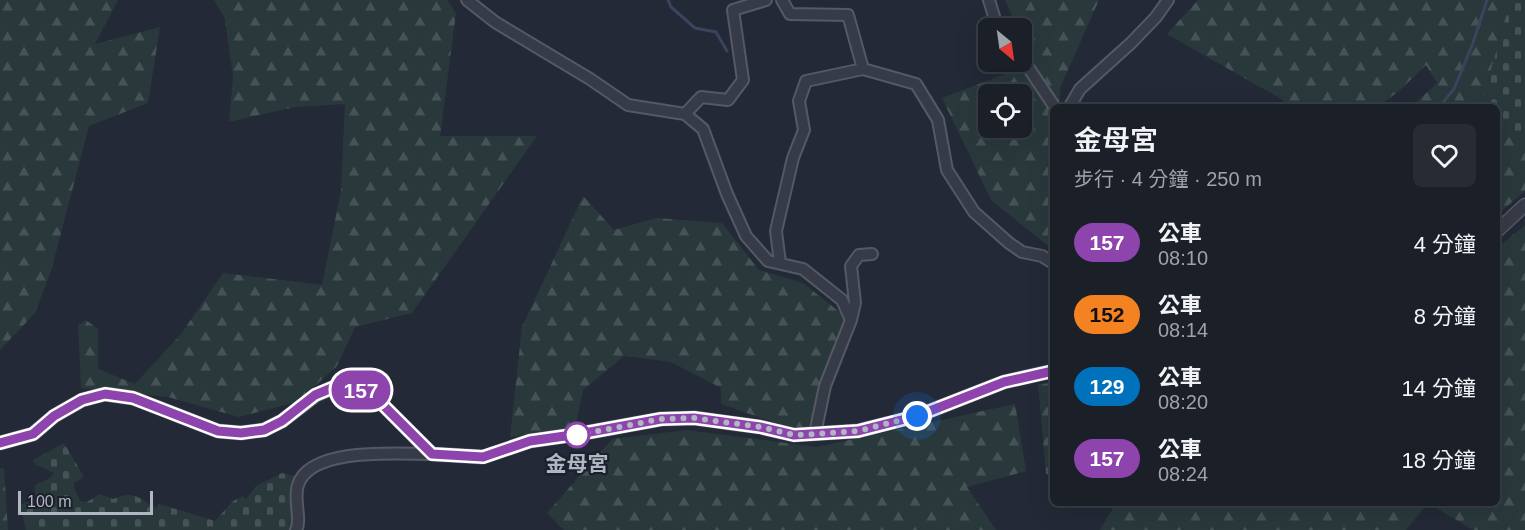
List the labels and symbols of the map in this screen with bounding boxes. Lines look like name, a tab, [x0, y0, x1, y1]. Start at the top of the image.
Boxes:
north arrow	[978, 18, 1032, 72]
line badge: 157	[326, 370, 395, 410]
your location	[902, 401, 932, 431]
marker: 金母宮	[564, 422, 590, 448]
place label: 金母宮	[546, 452, 609, 475]
scale bar	[18, 488, 153, 516]

